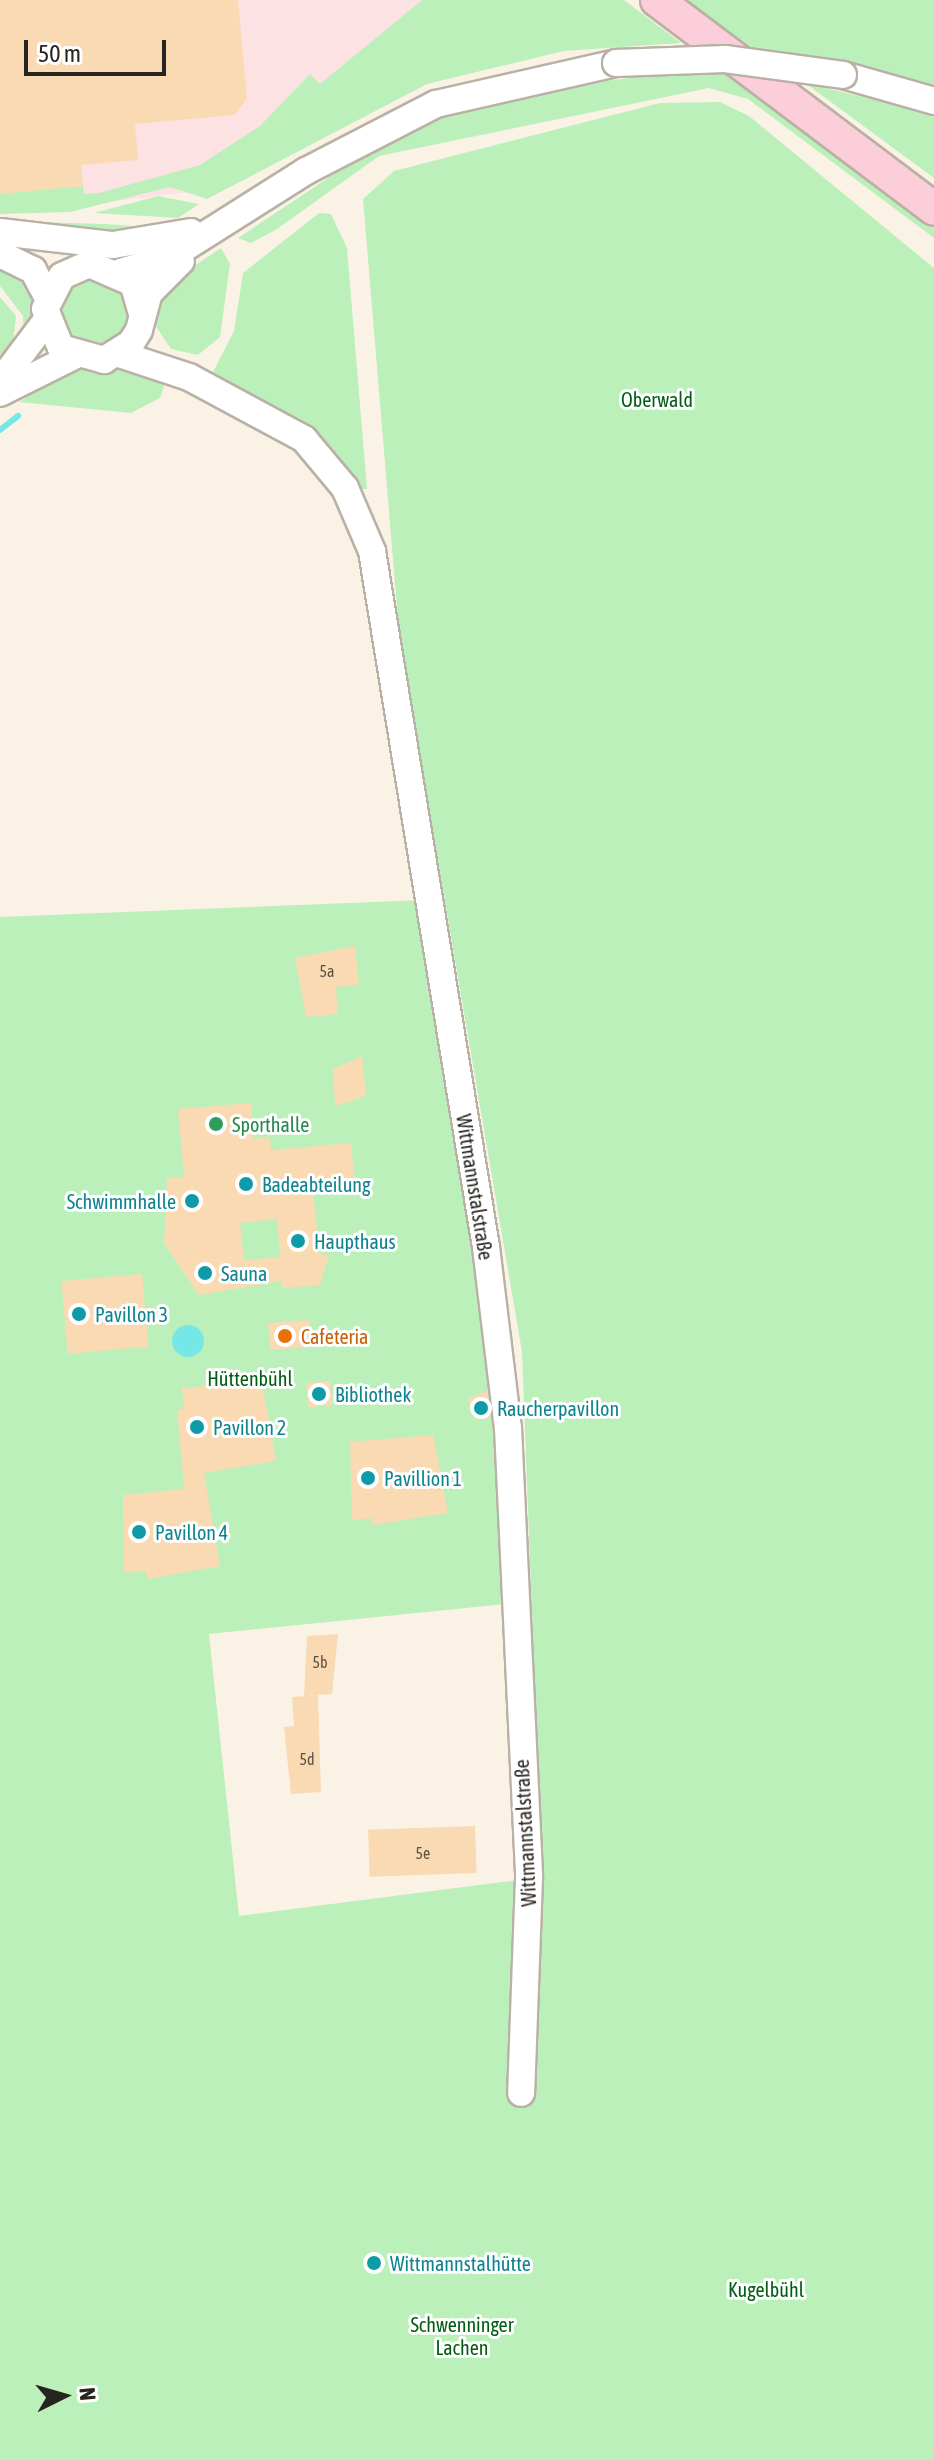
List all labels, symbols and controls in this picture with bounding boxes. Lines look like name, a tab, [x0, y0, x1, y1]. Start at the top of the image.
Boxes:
scale bar	[28, 24, 170, 74]
text: 50 m	[38, 40, 81, 67]
park label: Oberwald	[621, 387, 693, 411]
house number: 5a	[320, 961, 334, 981]
place label: Sporthalle	[232, 1112, 309, 1136]
street label: Wittmannstalstraße	[452, 1112, 498, 1262]
marker: Sporthalle	[207, 1115, 225, 1133]
place label: Badeabteilung	[262, 1172, 371, 1196]
marker: Badeabteilung	[237, 1175, 255, 1193]
place label: Schwimmhalle	[67, 1189, 176, 1213]
marker: Schwimmhalle	[183, 1192, 201, 1210]
place label: Haupthaus	[314, 1229, 396, 1253]
marker: Haupthaus	[289, 1232, 307, 1250]
place label: Sauna	[221, 1261, 267, 1285]
marker: Sauna	[196, 1264, 214, 1282]
place label: Pavillon 3	[95, 1302, 168, 1326]
marker: Pavillon 3	[70, 1305, 88, 1323]
place label: Cafeteria	[301, 1324, 368, 1348]
marker: Cafeteria	[276, 1327, 294, 1345]
park label: Hüttenbühl	[207, 1366, 293, 1390]
place label: Bibliothek	[335, 1382, 411, 1406]
marker: Bibliothek	[310, 1385, 328, 1403]
place label: Raucherpavillon	[497, 1396, 619, 1420]
marker: Raucherpavillon	[472, 1399, 490, 1417]
place label: Pavillon 2	[213, 1415, 286, 1439]
marker: Pavillon 2	[188, 1418, 206, 1436]
place label: Pavillion 1	[384, 1466, 462, 1490]
marker: Pavillion 1	[359, 1469, 377, 1487]
place label: Pavillon 4	[155, 1520, 228, 1544]
marker: Pavillon 4	[130, 1523, 148, 1541]
house number: 5b	[312, 1652, 328, 1672]
house number: 5d	[299, 1749, 315, 1769]
street label: Wittmannstalstraße	[509, 1759, 541, 1907]
house number: 5e	[416, 1843, 430, 1863]
place label: Wittmannstalhütte	[390, 2251, 531, 2275]
marker: Wittmannstalhütte	[365, 2254, 383, 2272]
park label: Kugelbühl	[728, 2277, 804, 2301]
park label: Schwenninger Lachen	[410, 2312, 514, 2359]
north arrow	[24, 2356, 104, 2436]
text: N	[74, 2386, 101, 2402]

